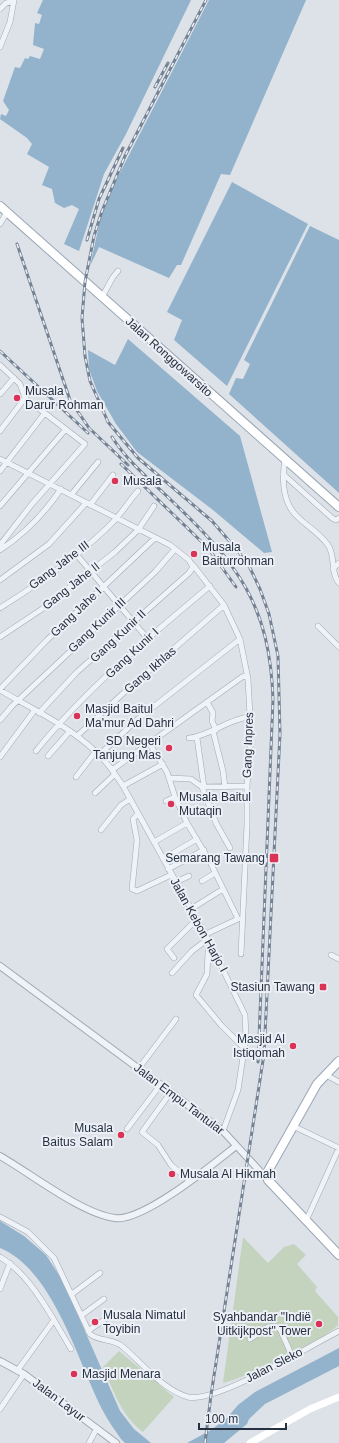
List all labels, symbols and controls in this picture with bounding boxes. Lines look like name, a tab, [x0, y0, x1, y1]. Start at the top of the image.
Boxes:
street label: Jalan Ronggowarsito	[123, 314, 216, 400]
place label: Musala Darur Rohman	[25, 384, 104, 412]
marker: Musala Darur Rohman	[12, 393, 22, 403]
place label: Musala	[123, 474, 162, 488]
marker: Musala	[110, 476, 120, 486]
street label: Gang Jahe III	[26, 538, 92, 592]
place label: Musala Baiturrohman	[202, 540, 274, 568]
marker: Musala Baiturrohman	[189, 549, 199, 559]
street label: Gang Jahe I	[47, 584, 105, 640]
street label: Gang Jahe II	[48, 584, 104, 640]
street label: Gang Kunir III	[65, 594, 129, 656]
street label: Gang Kunir I	[102, 625, 162, 681]
street label: Gang Kunir II	[103, 625, 161, 681]
street label: Gang Ikhlas	[121, 644, 179, 696]
place label: Masjid Baitul Ma'mur Ad Dahri	[85, 702, 174, 730]
marker: Masjid Baitul Ma'mur Ad Dahri	[72, 711, 82, 721]
street label: Gang Inpres	[240, 712, 256, 778]
place label: SD Negeri Tanjung Mas	[93, 734, 161, 762]
marker: SD Negeri Tanjung Mas	[164, 743, 174, 753]
place label: Musala Baitul Mutaqin	[179, 790, 251, 818]
marker: Musala Baitul Mutaqin	[166, 799, 176, 809]
place label: Semarang Tawang	[165, 851, 265, 865]
marker: Semarang Tawang	[268, 852, 280, 864]
street label: Jalan Kebon Harjo I	[167, 876, 231, 974]
place label: Stasiun Tawang	[230, 980, 315, 994]
marker: Stasiun Tawang	[318, 982, 328, 992]
place label: Masjid Al Istiqomah	[233, 1032, 285, 1060]
marker: Masjid Al Istiqomah	[288, 1041, 298, 1051]
street label: Jalan Empu Tantular	[131, 1061, 227, 1137]
place label: Musala Baitus Salam	[42, 1121, 113, 1149]
marker: Musala Baitus Salam	[116, 1130, 126, 1140]
place label: Musala Al Hikmah	[180, 1167, 276, 1181]
marker: Musala Al Hikmah	[167, 1169, 177, 1179]
place label: Musala Nimatul Toyibin	[103, 1308, 186, 1336]
place label: Syahbandar "Indië Uitkijkpost" Tower	[213, 1310, 311, 1338]
marker: Musala Nimatul Toyibin	[90, 1317, 100, 1327]
marker: Syahbandar "Indië Uitkijkpost" Tower	[314, 1319, 324, 1329]
street label: Jalan Sleko	[243, 1345, 305, 1385]
place label: Masjid Menara	[82, 1367, 161, 1381]
marker: Masjid Menara	[69, 1369, 79, 1379]
street label: Jalan Layur	[30, 1376, 88, 1424]
scale bar	[199, 1405, 286, 1431]
text: 100 m	[205, 1412, 238, 1426]

